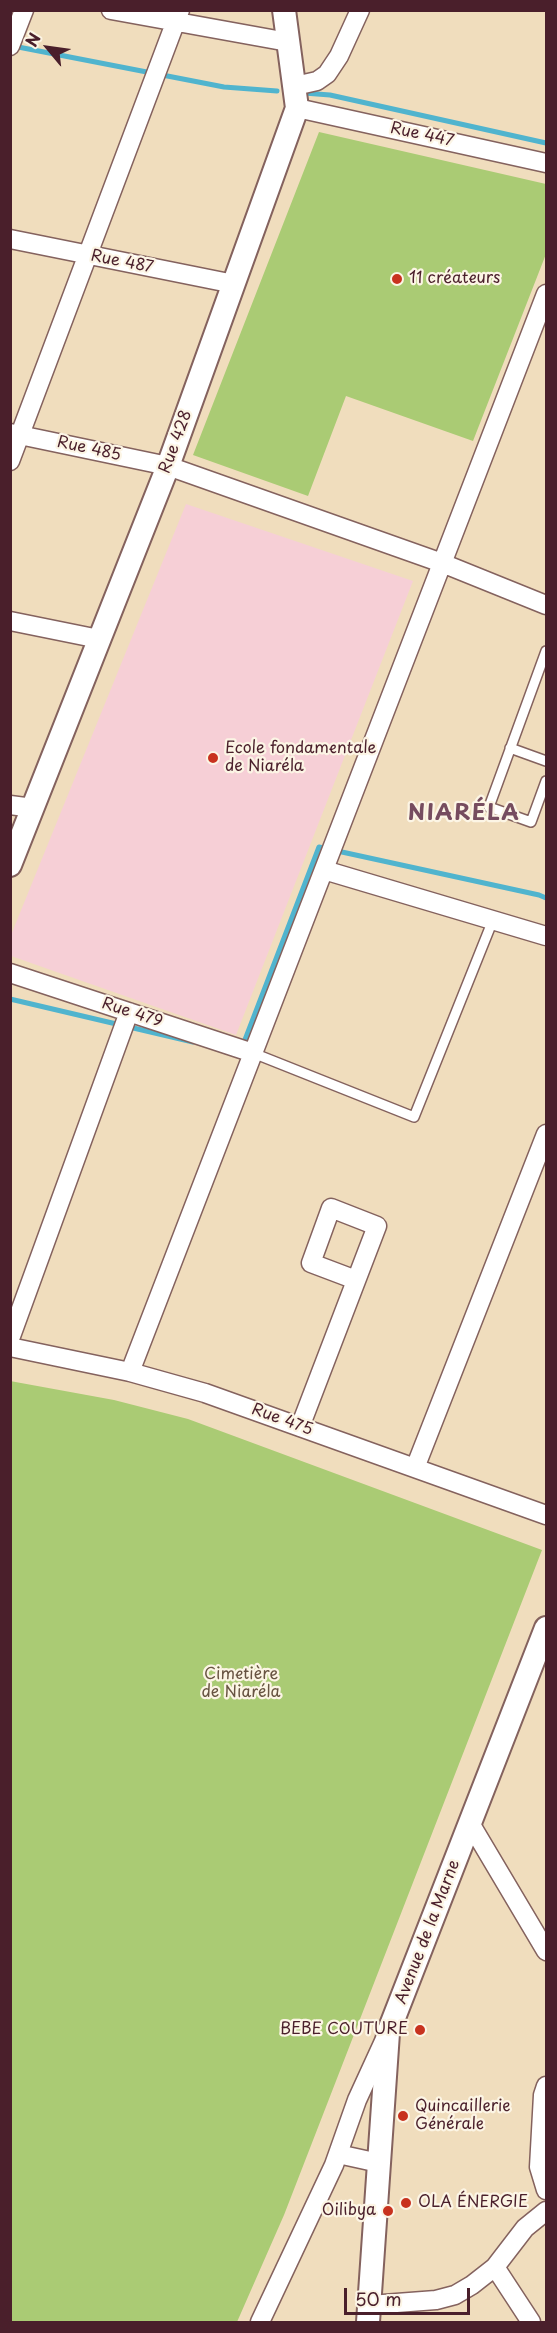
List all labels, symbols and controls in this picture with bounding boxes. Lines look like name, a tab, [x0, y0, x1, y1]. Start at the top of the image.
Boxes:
north arrow	[18, 18, 78, 78]
text: N	[19, 28, 46, 51]
street label: Rue 447	[388, 119, 456, 151]
street label: Rue 487	[89, 247, 155, 277]
place label: 11 créateurs	[409, 269, 500, 289]
marker: 11 créateurs	[390, 272, 404, 286]
street label: Rue 428	[156, 408, 196, 476]
street label: Rue 485	[55, 433, 123, 465]
place label: Ecole fondamentale de Niaréla	[225, 739, 377, 777]
marker: Ecole fondamentale de Niaréla	[206, 751, 220, 765]
district label: NIARÉLA	[409, 801, 519, 827]
street label: Rue 479	[99, 994, 165, 1032]
street label: Rue 475	[249, 1400, 315, 1440]
park label: Cimetière de Niaréla	[202, 1665, 280, 1703]
street label: Avenue de la Marne	[392, 1857, 464, 2007]
place label: BEBE COUTURE	[280, 2020, 408, 2040]
marker: BEBE COUTURE	[413, 2023, 427, 2037]
place label: Quincaillerie Générale	[415, 2097, 511, 2135]
marker: Quincaillerie Générale	[396, 2109, 410, 2123]
place label: OLA ÉNERGIE	[418, 2193, 528, 2213]
marker: OLA ÉNERGIE	[399, 2196, 413, 2210]
place label: Oilibya	[322, 2201, 376, 2221]
marker: Oilibya	[381, 2204, 395, 2218]
scale bar	[347, 2276, 473, 2314]
text: 50 m	[355, 2285, 402, 2312]

